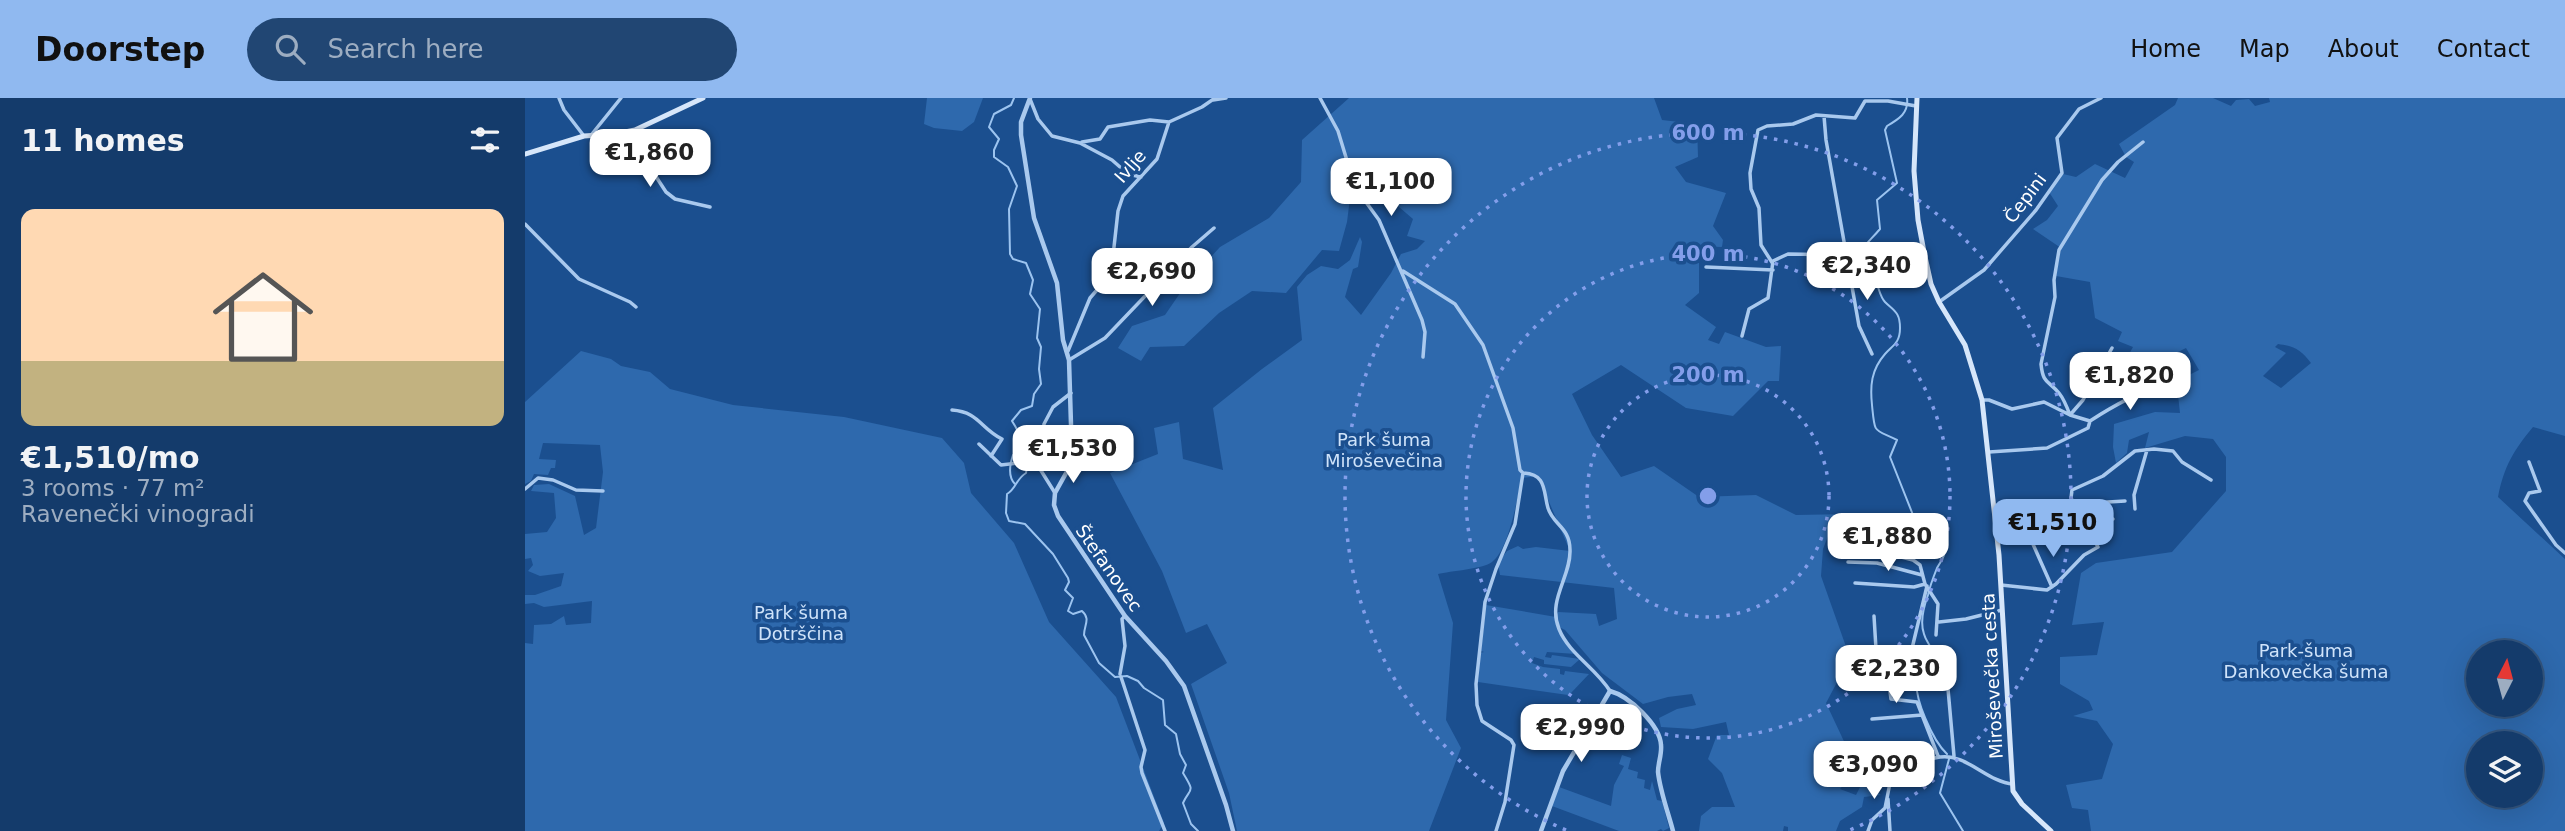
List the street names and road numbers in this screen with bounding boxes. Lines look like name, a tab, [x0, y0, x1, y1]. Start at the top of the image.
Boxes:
street label: Ivlje	[1110, 145, 1150, 187]
street label: Čepini	[2000, 169, 2050, 227]
street label: Štefanovec	[1071, 521, 1147, 615]
street label: Miroševečka cesta	[1977, 593, 2007, 759]

